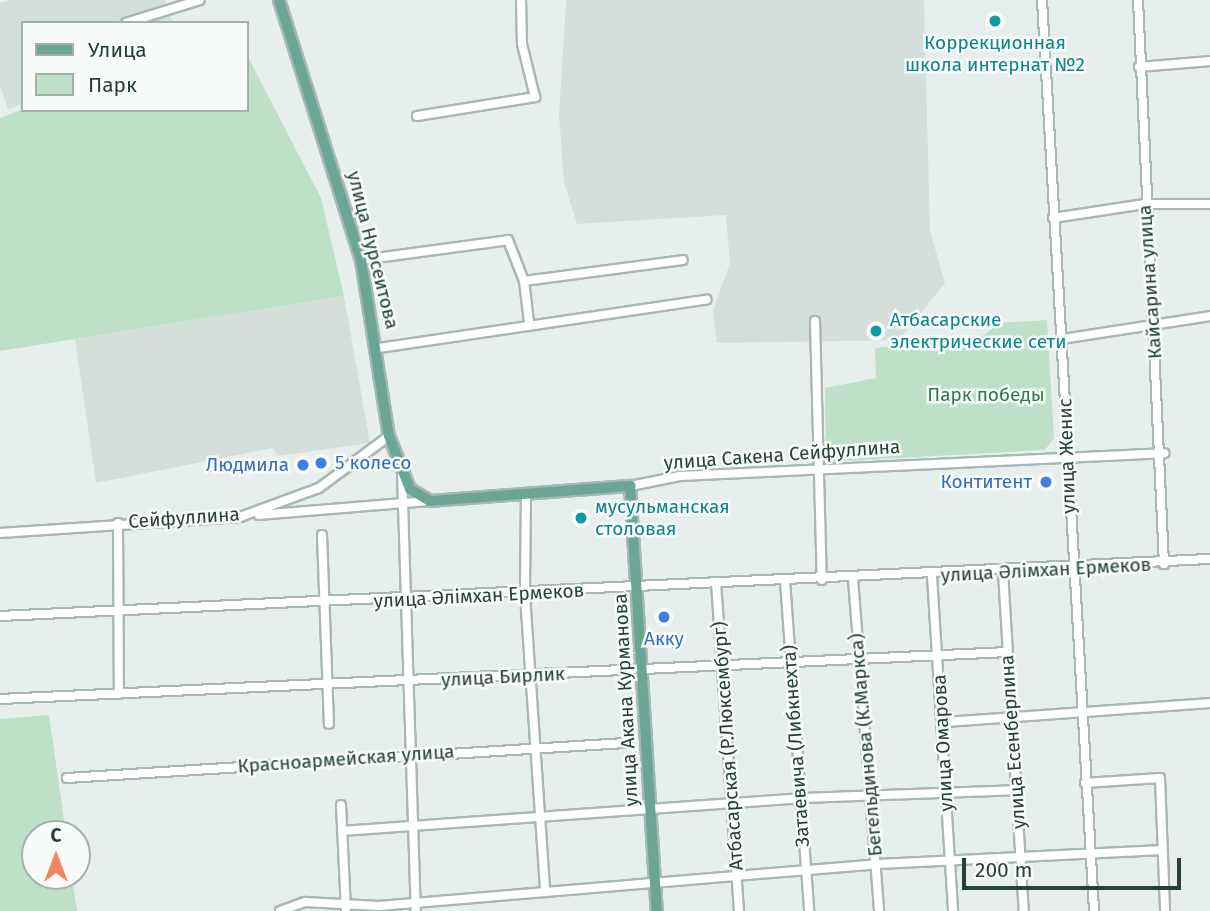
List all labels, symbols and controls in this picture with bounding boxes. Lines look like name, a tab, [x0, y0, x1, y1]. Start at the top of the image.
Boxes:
marker: Коррекционная школа интернат №2	[987, 13, 1003, 29]
legend	[21, 21, 248, 112]
place label: Коррекционная школа интернат №2	[905, 32, 1085, 76]
text: Улица	[88, 37, 147, 63]
text: Парк	[88, 72, 137, 98]
street label: улица Нурсеитова	[342, 169, 404, 331]
street label: Кайсарина улица	[1133, 204, 1167, 360]
place label: Атбасарские электрические сети	[890, 309, 1067, 353]
marker: Атбасарские электрические сети	[868, 323, 884, 339]
park label: Парк победы	[927, 384, 1045, 406]
street label: улица Женис	[1054, 398, 1080, 514]
street label: улица Сакена Сейфуллина	[663, 435, 901, 475]
place label: 5 колесо	[335, 452, 411, 474]
place label: Людмила	[206, 454, 289, 476]
marker: 5 колесо	[313, 455, 329, 471]
marker: Людмила	[295, 457, 311, 473]
place label: Контитент	[940, 471, 1032, 493]
marker: Контитент	[1038, 474, 1054, 490]
place label: мусульманская столовая	[595, 496, 730, 540]
street label: Сейфуллина	[128, 503, 240, 533]
marker: мусульманская столовая	[573, 510, 589, 526]
street label: улица Әлімхан Ермеков	[940, 553, 1152, 587]
street label: улица Әлімхан Ермеков	[373, 579, 585, 613]
street label: улица Акана Курманова	[609, 593, 643, 807]
marker: Акку	[656, 609, 672, 625]
street label: Атбасарская (Р.Люксембург)	[708, 621, 748, 871]
place label: Акку	[644, 628, 684, 650]
street label: Бегельдинова (К.Маркса)	[845, 633, 887, 857]
street label: Затаевича (Либкнехта)	[778, 644, 814, 848]
street label: улица Есенберлина	[996, 654, 1030, 830]
street label: улица Бирлик	[441, 662, 565, 692]
street label: улица Омарова	[928, 674, 958, 812]
street label: Красноармейская улица	[237, 740, 455, 778]
north arrow	[21, 820, 91, 890]
text: С	[51, 824, 61, 847]
scale bar	[965, 844, 1184, 888]
text: 200 m	[975, 857, 1032, 883]

